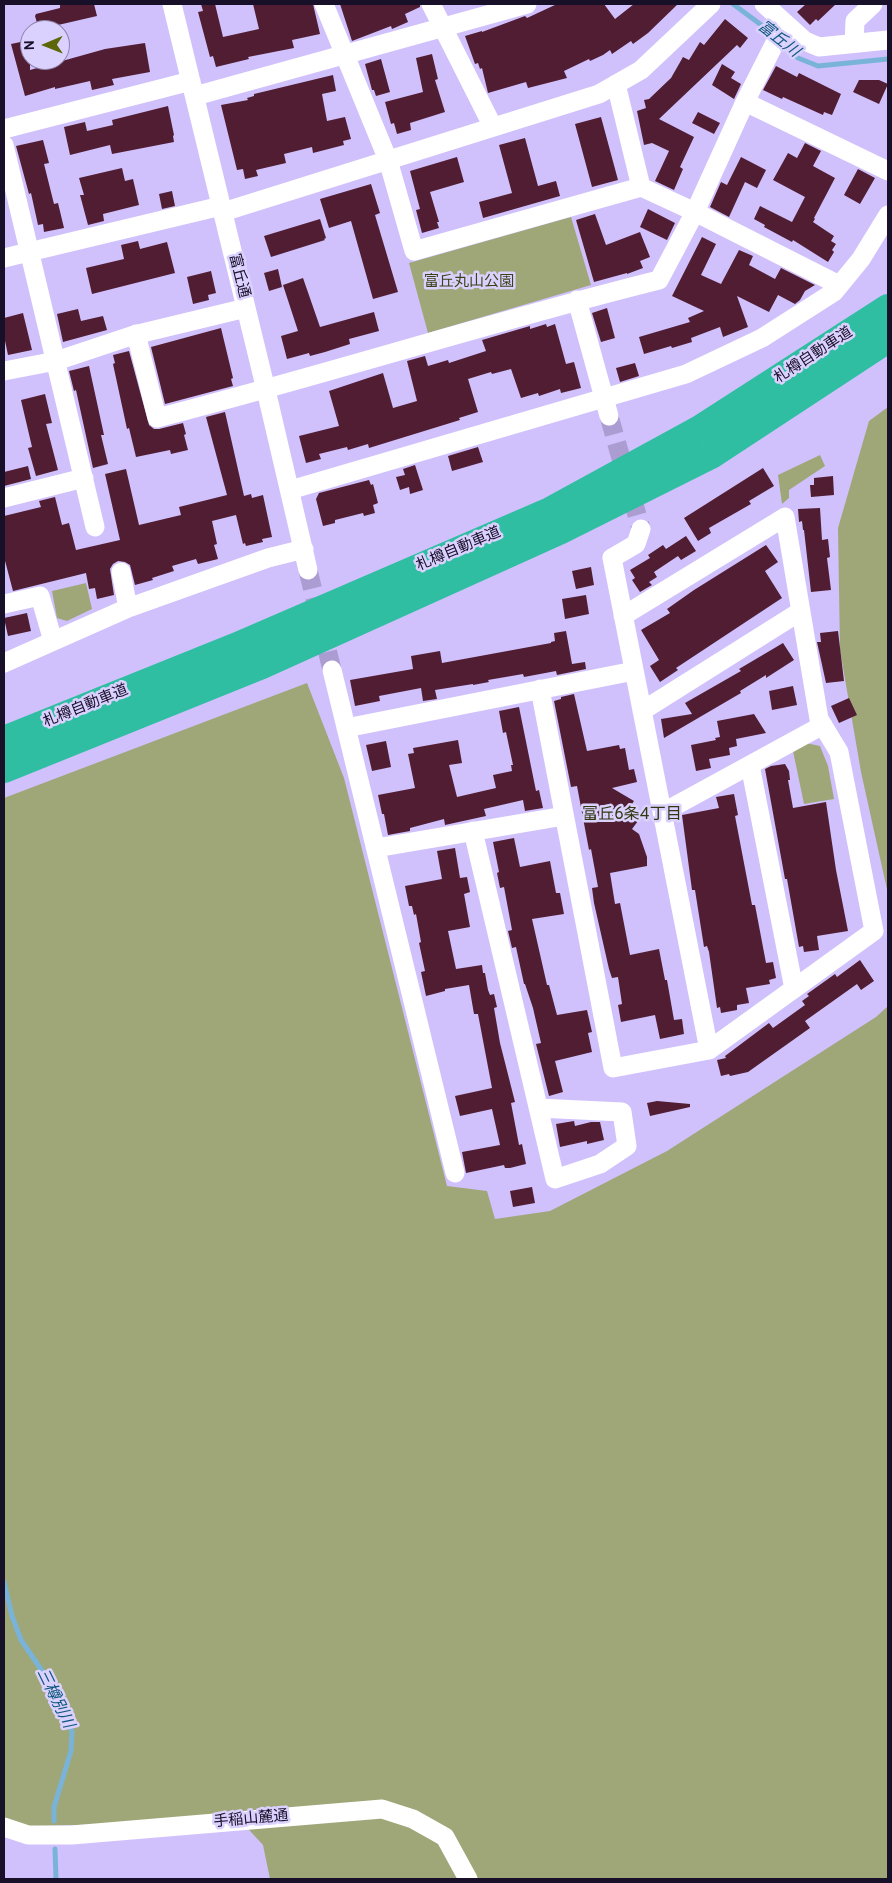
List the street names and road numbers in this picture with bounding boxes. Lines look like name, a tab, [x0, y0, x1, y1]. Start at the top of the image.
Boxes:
street label: 富丘通	[224, 252, 252, 300]
street label: 札樽自動車道	[771, 324, 857, 388]
street label: 札樽自動車道	[414, 524, 504, 576]
street label: 札樽自動車道	[41, 682, 131, 732]
street label: 手稲山麓通	[213, 1808, 289, 1832]

